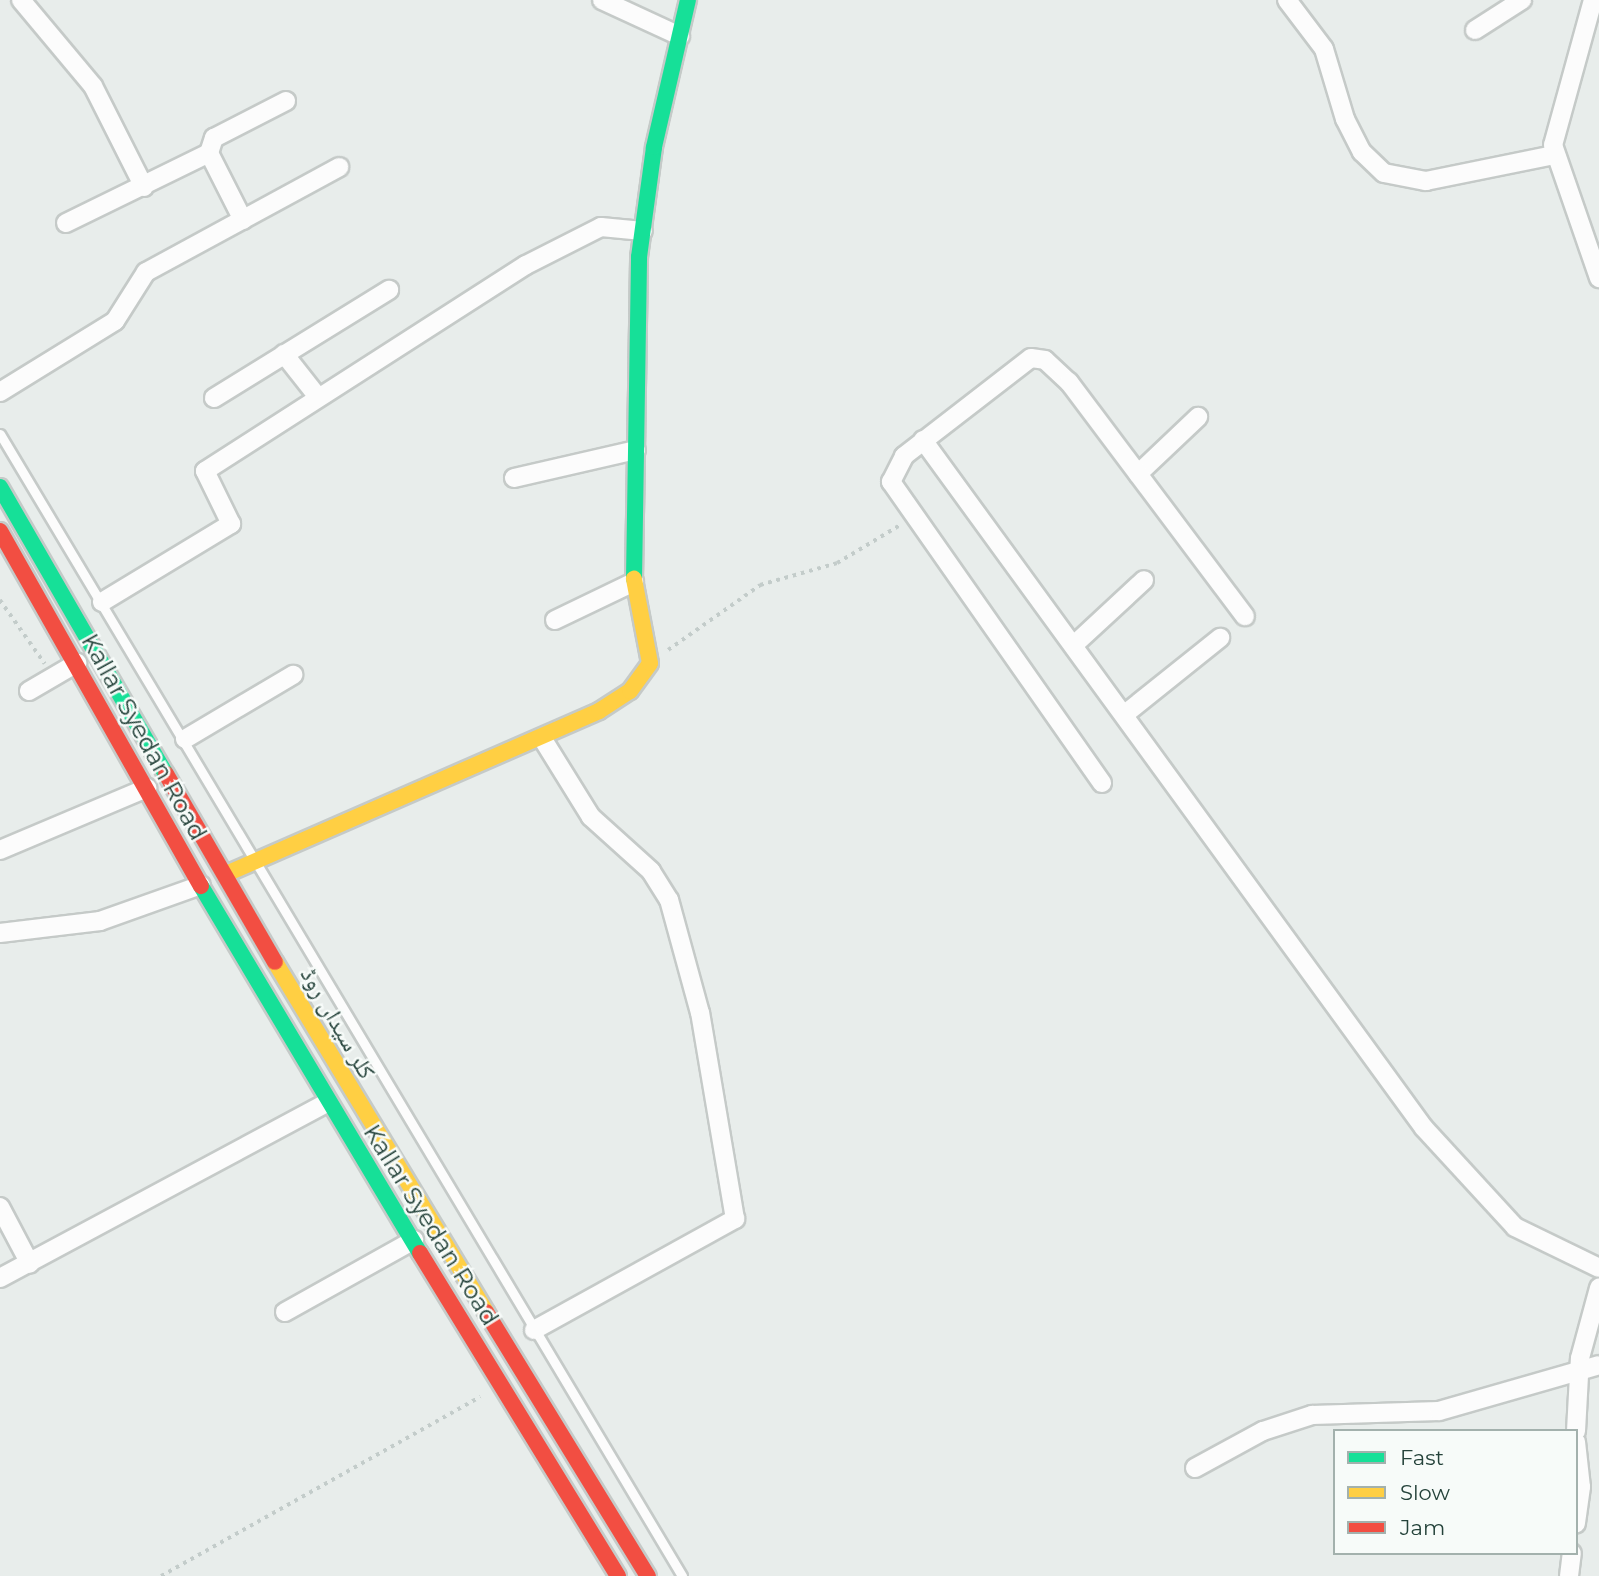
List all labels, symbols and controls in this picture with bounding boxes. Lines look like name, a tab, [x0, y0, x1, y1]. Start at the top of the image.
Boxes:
street label: Kallar Syedan Road	[75, 629, 213, 845]
street label: کلر سیداں روڈ	[294, 962, 382, 1084]
street label: Kallar Syedan Road	[357, 1119, 505, 1331]
legend	[1333, 1429, 1578, 1555]
text: Fast	[1400, 1445, 1444, 1470]
text: Slow	[1400, 1480, 1450, 1505]
text: Jam	[1400, 1515, 1445, 1540]

